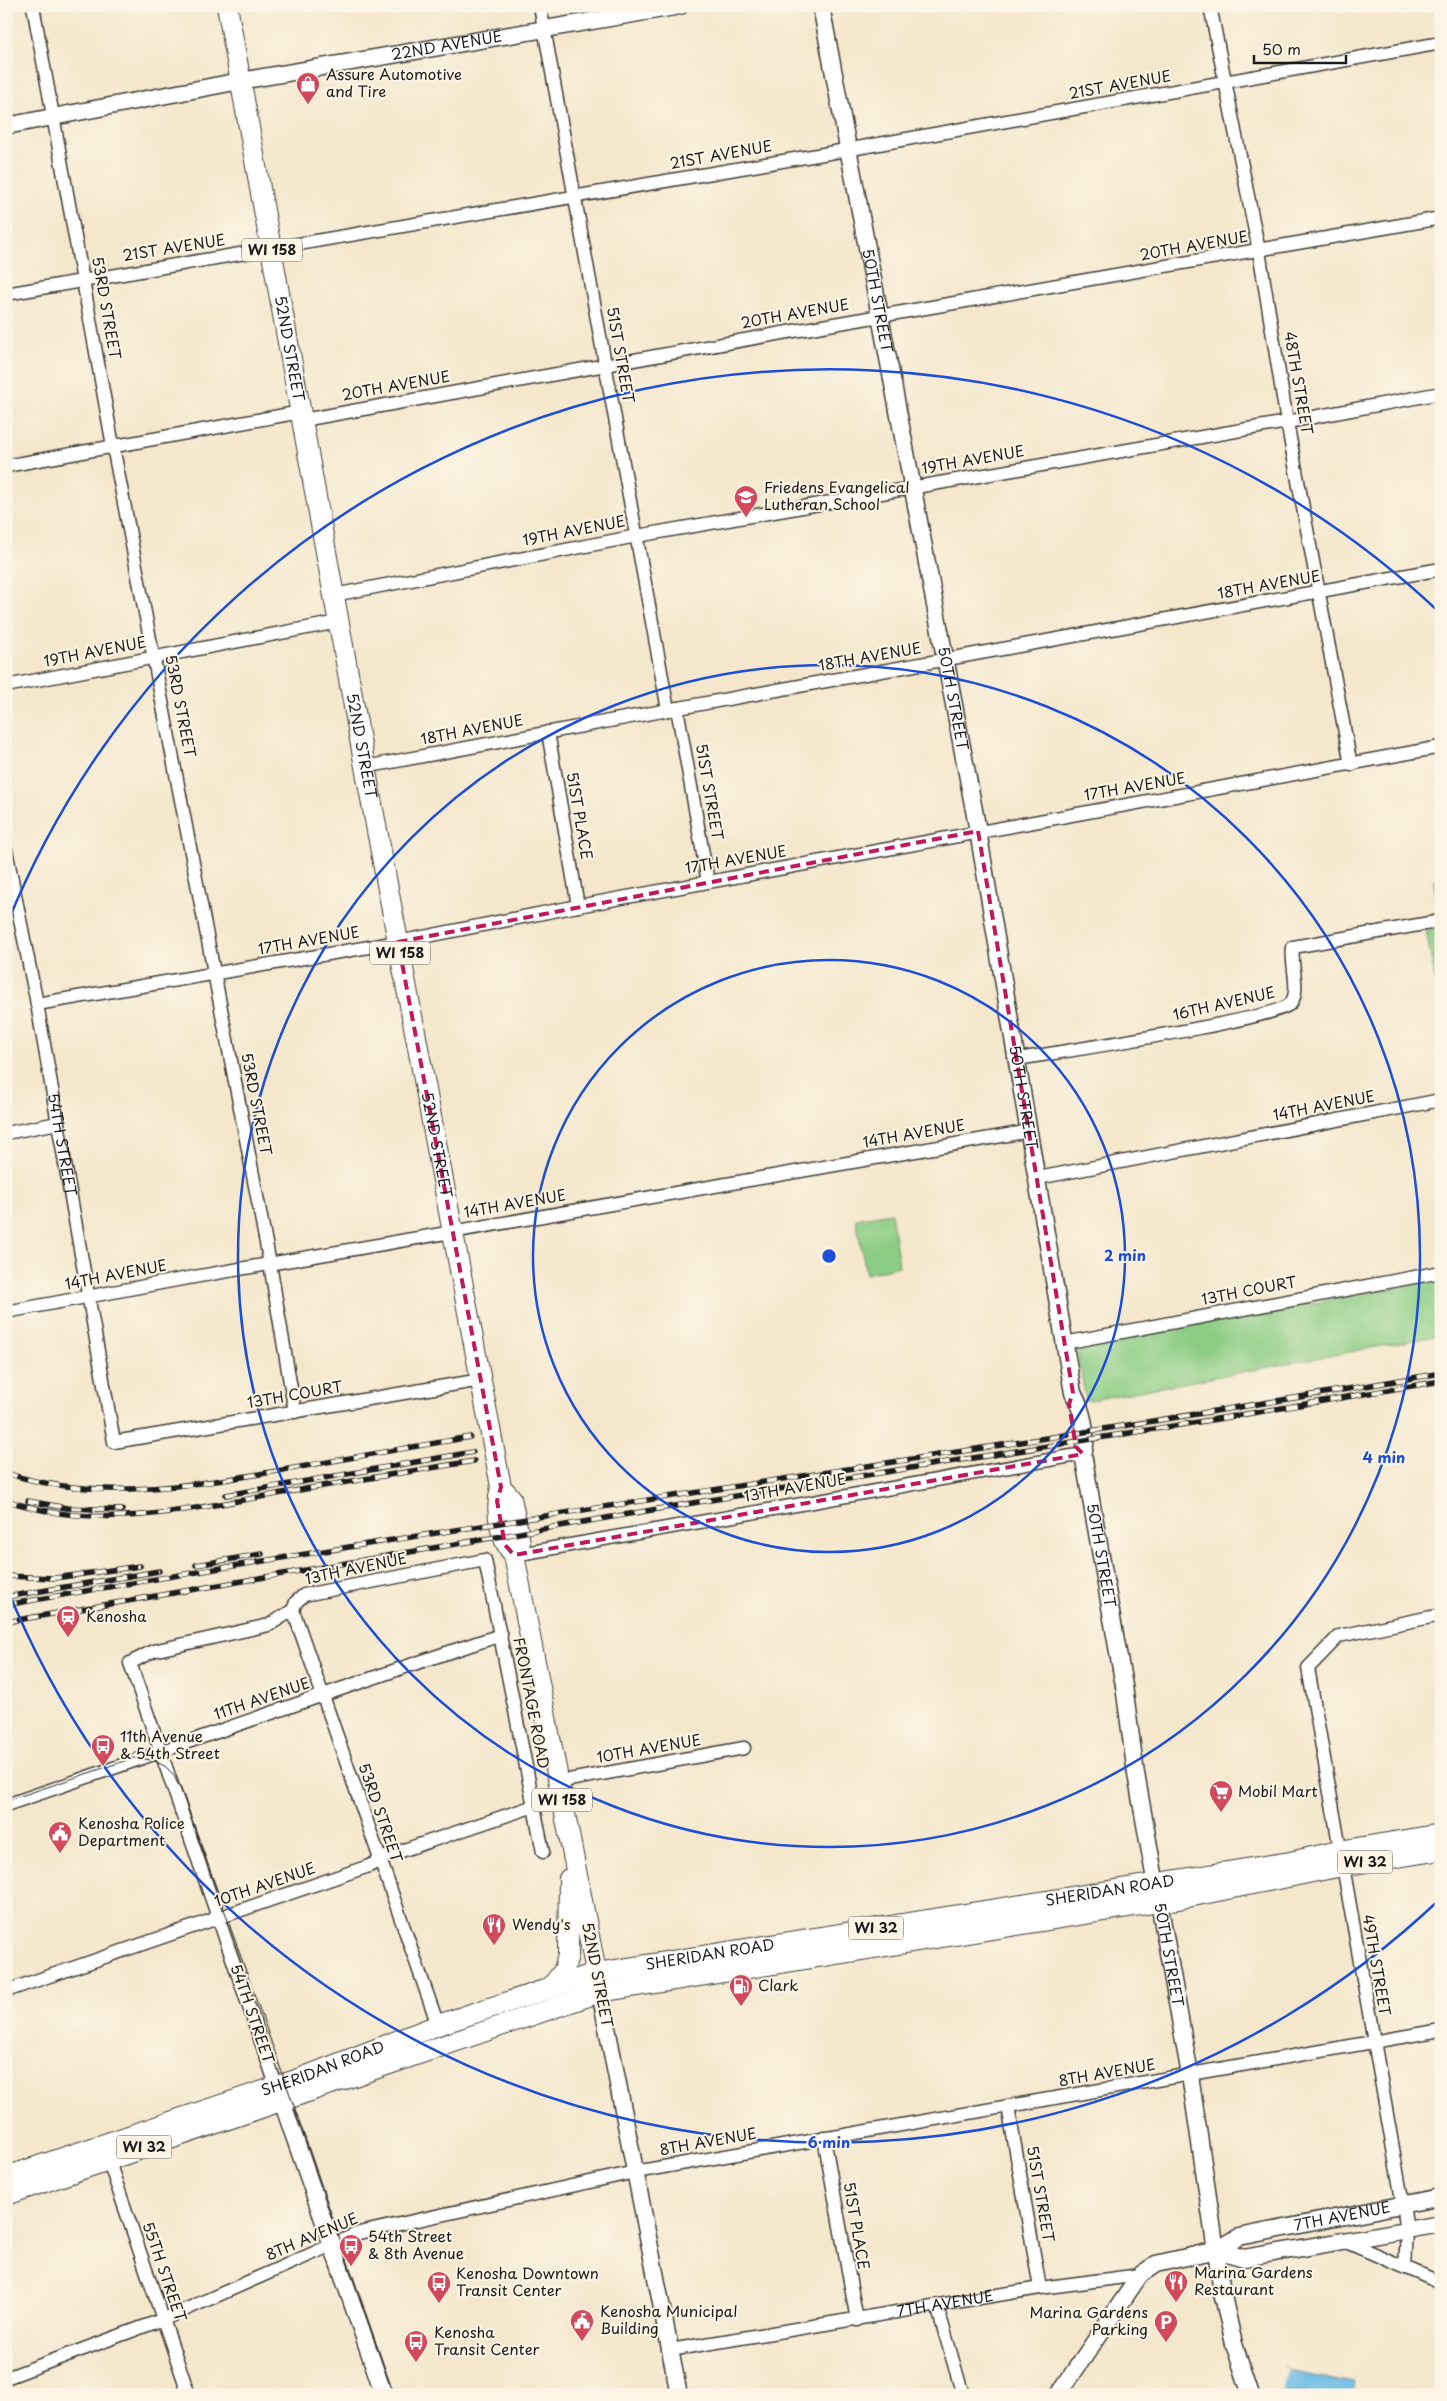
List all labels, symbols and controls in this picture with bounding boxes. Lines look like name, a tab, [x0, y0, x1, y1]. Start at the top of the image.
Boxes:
street label: 22ND AVENUE	[389, 24, 504, 65]
scale bar	[1254, 32, 1347, 64]
text: 50 m	[1262, 37, 1301, 60]
place label: Assure Automotive and Tire	[326, 62, 462, 102]
street label: 21ST AVENUE	[1067, 63, 1173, 104]
shop icon: Assure Automotive and Tire	[295, 71, 321, 105]
street label: 21ST AVENUE	[668, 133, 774, 174]
street label: 20TH AVENUE	[1138, 224, 1250, 265]
street label: 21ST AVENUE	[121, 227, 227, 266]
road number: WI 158	[242, 238, 302, 262]
street label: 50TH STREET	[857, 247, 900, 355]
street label: 53RD STREET	[87, 255, 128, 362]
street label: 20TH AVENUE	[739, 292, 851, 333]
street label: 52ND STREET	[270, 293, 312, 404]
street label: 51ST STREET	[602, 305, 641, 405]
street label: 48TH STREET	[1279, 329, 1320, 437]
street label: 20TH AVENUE	[340, 364, 452, 405]
street label: 19TH AVENUE	[920, 438, 1026, 479]
place label: Friedens Evangelical Lutheran School	[764, 475, 910, 515]
school or university icon: Friedens Evangelical Lutheran School	[733, 484, 759, 518]
street label: 19TH AVENUE	[521, 508, 627, 551]
street label: 18TH AVENUE	[1215, 563, 1322, 604]
street label: 19TH AVENUE	[42, 629, 148, 672]
street label: 18TH AVENUE	[816, 635, 923, 676]
street label: 50TH STREET	[933, 644, 976, 753]
street label: 53RD STREET	[160, 653, 203, 760]
street label: 52ND STREET	[342, 691, 384, 801]
street label: 18TH AVENUE	[418, 707, 525, 750]
street label: 51ST STREET	[691, 742, 730, 842]
street label: 17TH AVENUE	[1082, 765, 1187, 806]
street label: 51ST PLACE	[561, 770, 599, 861]
street label: 17TH AVENUE	[683, 838, 788, 879]
street label: 17TH AVENUE	[256, 919, 361, 960]
road number: WI 158	[370, 941, 430, 964]
street label: 16TH AVENUE	[1170, 980, 1277, 1025]
street label: 50TH STREET	[1004, 1043, 1045, 1152]
street label: 53RD STREET	[236, 1051, 279, 1158]
street label: 14TH AVENUE	[1271, 1083, 1377, 1126]
street label: 52ND STREET	[417, 1090, 459, 1200]
street label: 54TH STREET	[43, 1091, 84, 1198]
street label: 14TH AVENUE	[861, 1112, 967, 1153]
street label: 14TH AVENUE	[462, 1182, 568, 1223]
text: 2 min	[1104, 1243, 1146, 1266]
centre of rings	[820, 1247, 838, 1265]
street label: 14TH AVENUE	[63, 1252, 169, 1295]
street label: 13TH COURT	[1199, 1269, 1299, 1310]
street label: 13TH COURT	[245, 1374, 345, 1413]
text: 4 min	[1363, 1445, 1405, 1468]
street label: 13TH AVENUE	[742, 1466, 848, 1507]
street label: 50TH STREET	[1082, 1501, 1123, 1610]
street label: 13TH AVENUE	[303, 1546, 409, 1590]
station icon: Kenosha	[55, 1604, 81, 1638]
place label: Kenosha	[86, 1604, 147, 1627]
street label: FRONTAGE ROAD	[508, 1635, 556, 1770]
street label: 11TH AVENUE	[210, 1670, 313, 1725]
place label: 11th Avenue & 54th Street	[120, 1724, 220, 1764]
street label: 10TH AVENUE	[595, 1727, 703, 1768]
bus stop icon: 11th Avenue & 54th Street	[90, 1733, 116, 1767]
street label: 53RD STREET	[354, 1760, 409, 1866]
supermarket icon: Mobil Mart	[1208, 1779, 1234, 1813]
place label: Mobil Mart	[1238, 1779, 1318, 1802]
road number: WI 158	[532, 1788, 592, 1812]
place label: Kenosha Police Department	[78, 1811, 185, 1851]
public building icon: Kenosha Police Department	[47, 1820, 73, 1854]
road number: WI 32	[1338, 1850, 1392, 1874]
street label: 10TH AVENUE	[211, 1856, 318, 1912]
street label: SHERIDAN ROAD	[1044, 1868, 1176, 1911]
street label: 50TH STREET	[1149, 1901, 1191, 2009]
restaurant icon: Wendy's	[481, 1912, 507, 1946]
place label: Wendy's	[512, 1912, 571, 1935]
street label: 49TH STREET	[1357, 1912, 1398, 2018]
road number: WI 32	[848, 1916, 904, 1940]
street label: 52ND STREET	[577, 1920, 620, 2030]
street label: SHERIDAN ROAD	[644, 1932, 776, 1975]
street label: 54TH STREET	[226, 1961, 281, 2067]
fuel station icon: Clark	[728, 1973, 754, 2007]
place label: Clark	[758, 1973, 798, 1996]
street label: SHERIDAN ROAD	[258, 2034, 388, 2101]
street label: 8TH AVENUE	[1056, 2052, 1157, 2091]
street label: 8TH AVENUE	[657, 2121, 758, 2160]
text: 6 min	[808, 2130, 850, 2153]
road number: WI 32	[116, 2136, 172, 2158]
street label: 51ST STREET	[1022, 2144, 1061, 2244]
street label: 51ST PLACE	[838, 2180, 876, 2271]
street label: 7TH AVENUE	[1292, 2194, 1392, 2236]
street label: 8TH AVENUE	[262, 2206, 361, 2265]
street label: 55TH STREET	[138, 2218, 194, 2325]
place label: 54th Street & 8th Avenue	[368, 2224, 464, 2264]
bus stop icon: 54th Street & 8th Avenue	[338, 2233, 364, 2267]
place label: Marina Gardens Restaurant	[1194, 2260, 1313, 2300]
place label: Kenosha Downtown Transit Center	[456, 2261, 599, 2301]
restaurant icon: Marina Gardens Restaurant	[1163, 2269, 1189, 2303]
bus stop icon: Kenosha Downtown Transit Center	[426, 2270, 452, 2304]
street label: 7TH AVENUE	[895, 2283, 995, 2322]
place label: Kenosha Municipal Building	[600, 2299, 737, 2339]
place label: Marina Gardens Parking	[1029, 2300, 1148, 2340]
public building icon: Kenosha Municipal Building	[569, 2308, 595, 2342]
parking icon: Marina Gardens Parking	[1153, 2309, 1179, 2343]
place label: Kenosha Transit Center	[434, 2320, 540, 2360]
bus stop icon: Kenosha Transit Center	[403, 2329, 429, 2363]

